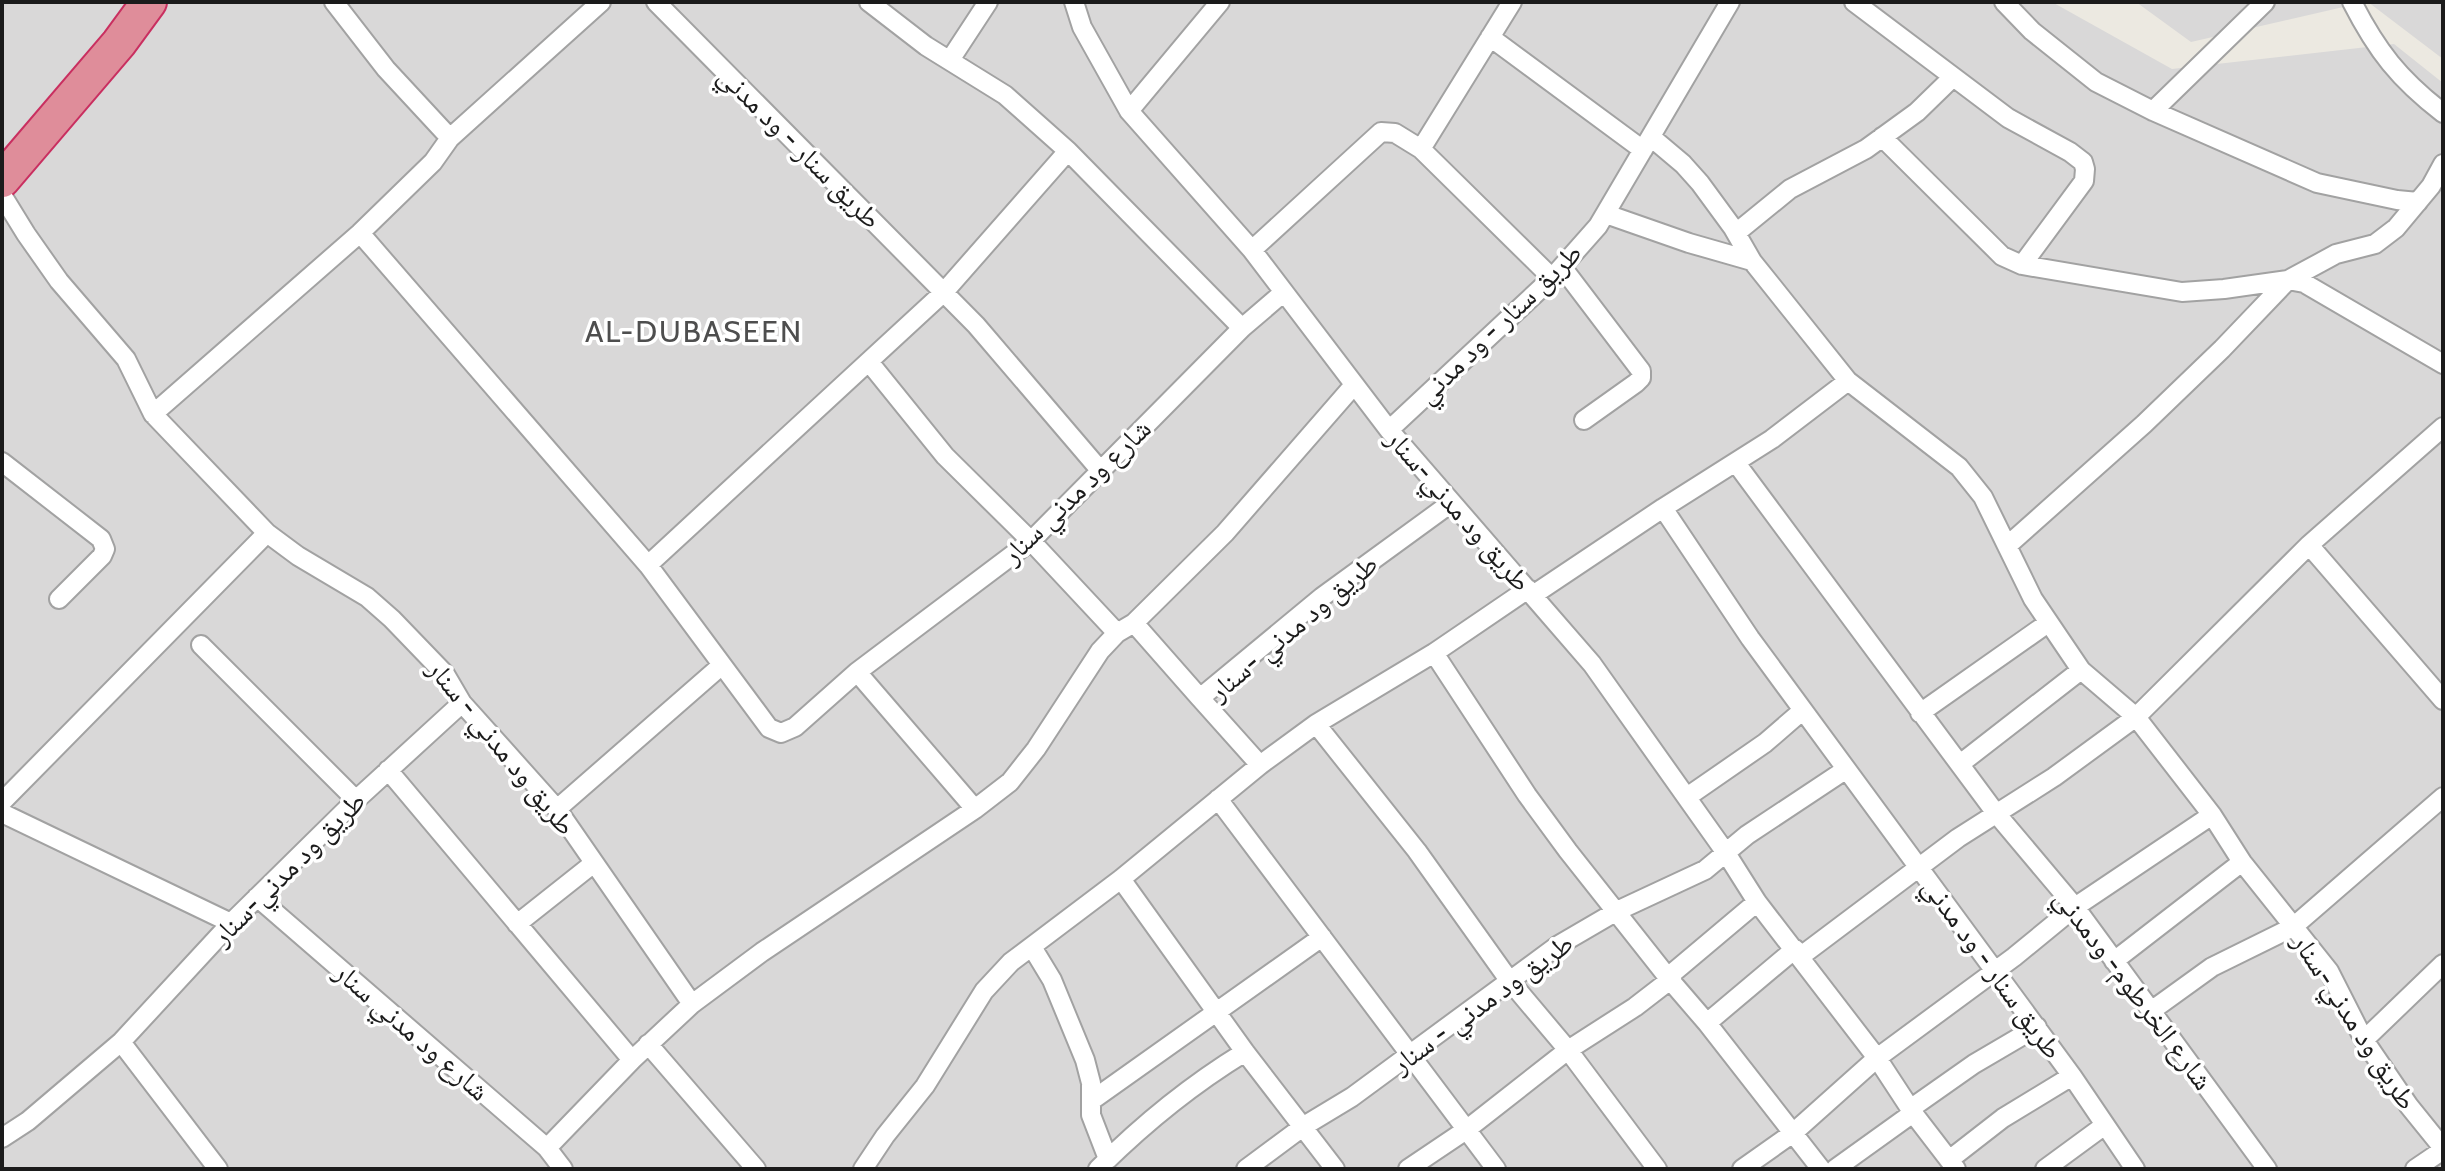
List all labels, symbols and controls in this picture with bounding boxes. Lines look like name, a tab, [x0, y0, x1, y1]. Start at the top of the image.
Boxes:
street label: طريق سنار - ود مدني	[707, 58, 889, 240]
street label: طريق سنار - ود مدني	[1409, 236, 1593, 415]
district label: AL-DUBASEEN	[585, 313, 803, 350]
street label: شارع ود مدني سنار	[994, 411, 1162, 576]
street label: طريق ود مدني-سنار	[1374, 421, 1539, 602]
street label: طريق ود مدني -سنار	[1201, 546, 1388, 713]
street label: طريق ود مدني - سنار	[415, 651, 583, 846]
street label: طريق ود مدني-سنار	[203, 784, 376, 957]
street label: طريق سنار - ود مدني	[1911, 870, 2070, 1069]
street label: شارع الخرطوم- ودمدني	[2042, 882, 2221, 1100]
street label: طريق ود مدني-سنار	[2280, 925, 2425, 1119]
street label: طريق ود مدني - سنار	[1384, 926, 1583, 1086]
street label: شارع ود مدني سنار	[323, 954, 496, 1112]

